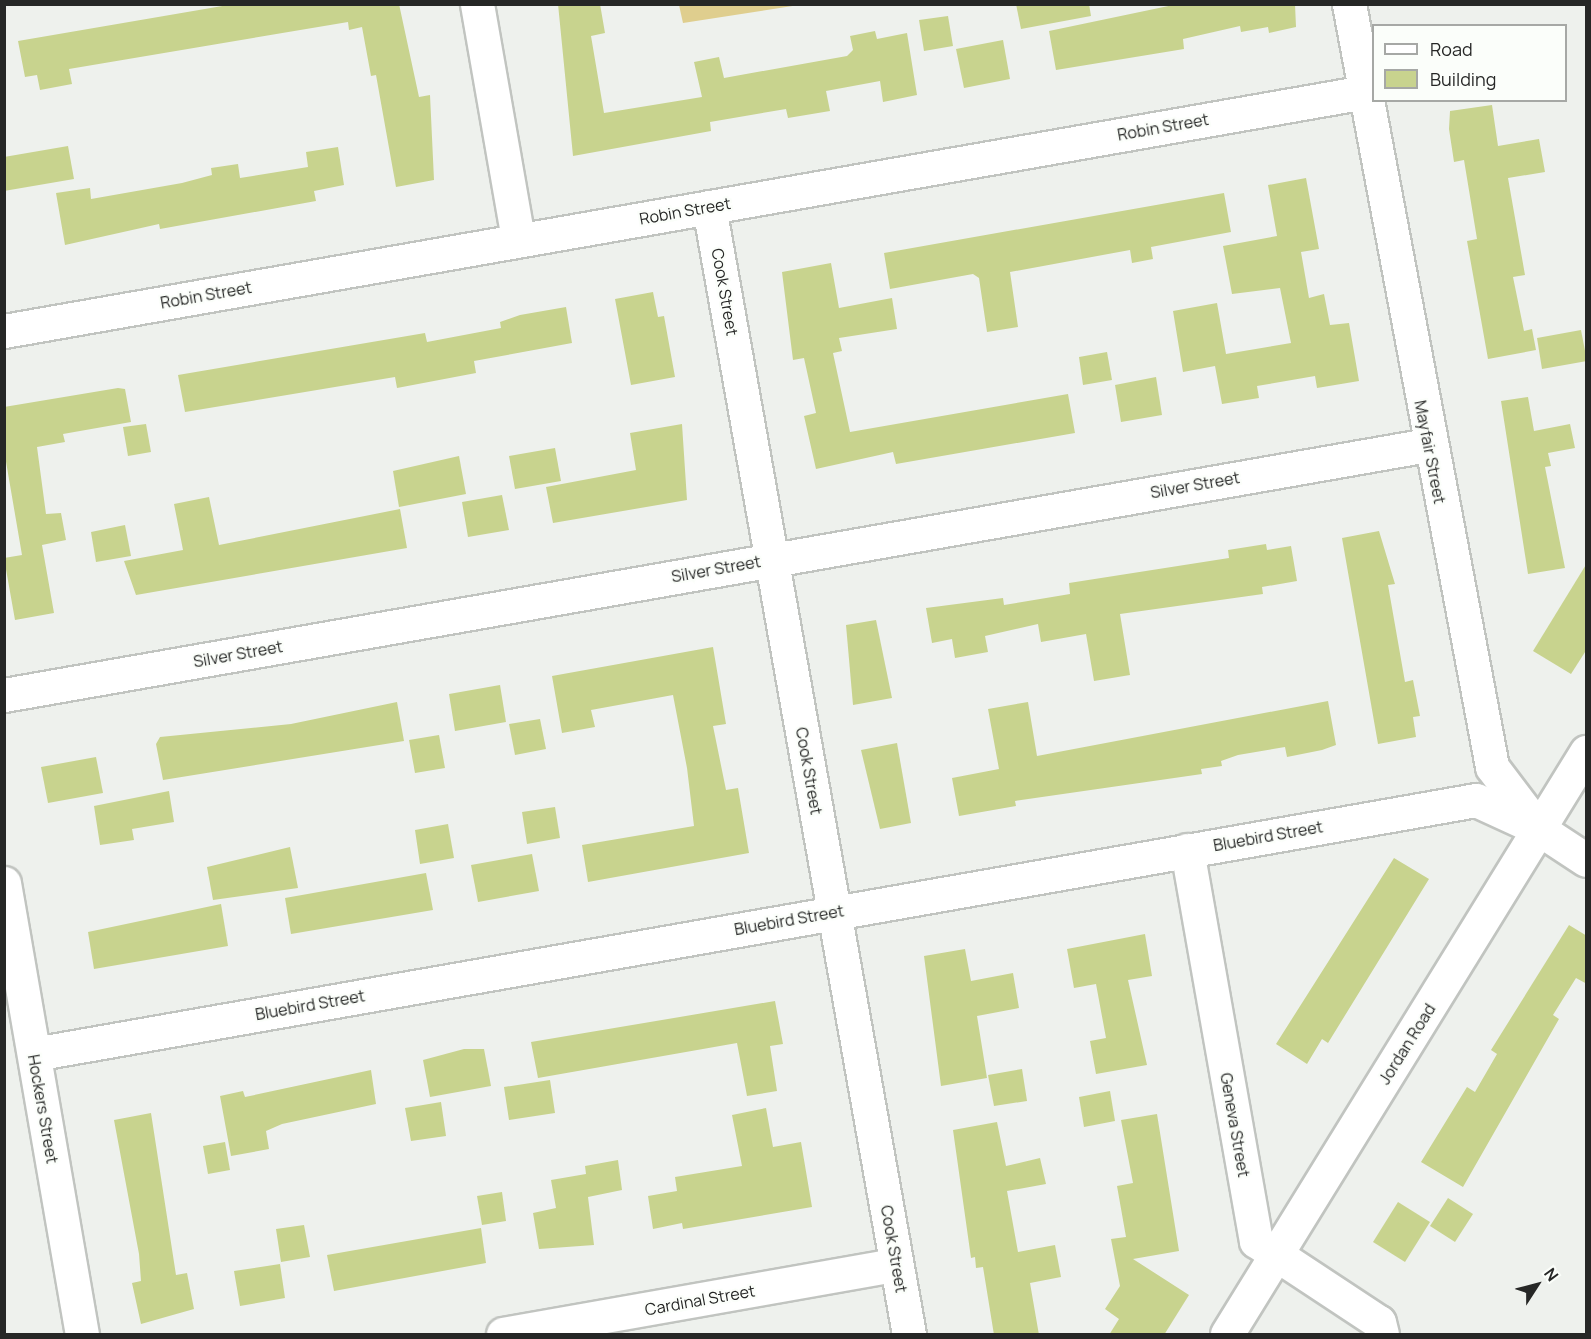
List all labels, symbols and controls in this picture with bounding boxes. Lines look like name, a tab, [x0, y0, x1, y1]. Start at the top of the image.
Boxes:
legend	[1372, 24, 1567, 102]
text: Road	[1430, 37, 1473, 61]
text: Building	[1430, 67, 1496, 91]
street label: Robin Street	[1116, 110, 1210, 144]
street label: Robin Street	[638, 194, 732, 228]
street label: Cook Street	[708, 247, 742, 337]
street label: Robin Street	[159, 278, 253, 312]
street label: Mayfair Street	[1411, 399, 1449, 505]
street label: Silver Street	[1149, 468, 1241, 502]
street label: Silver Street	[670, 552, 762, 586]
street label: Silver Street	[192, 637, 284, 671]
street label: Cook Street	[792, 726, 826, 816]
street label: Bluebird Street	[1212, 817, 1324, 855]
street label: Bluebird Street	[733, 901, 845, 939]
street label: Bluebird Street	[254, 986, 366, 1024]
street label: Jordan Road	[1375, 1000, 1439, 1088]
street label: Hockers Street	[24, 1053, 62, 1165]
street label: Geneva Street	[1216, 1071, 1254, 1179]
street label: Cook Street	[877, 1204, 911, 1294]
north arrow	[1507, 1255, 1567, 1315]
text: N	[1539, 1263, 1564, 1286]
street label: Cardinal Street	[643, 1281, 757, 1319]

